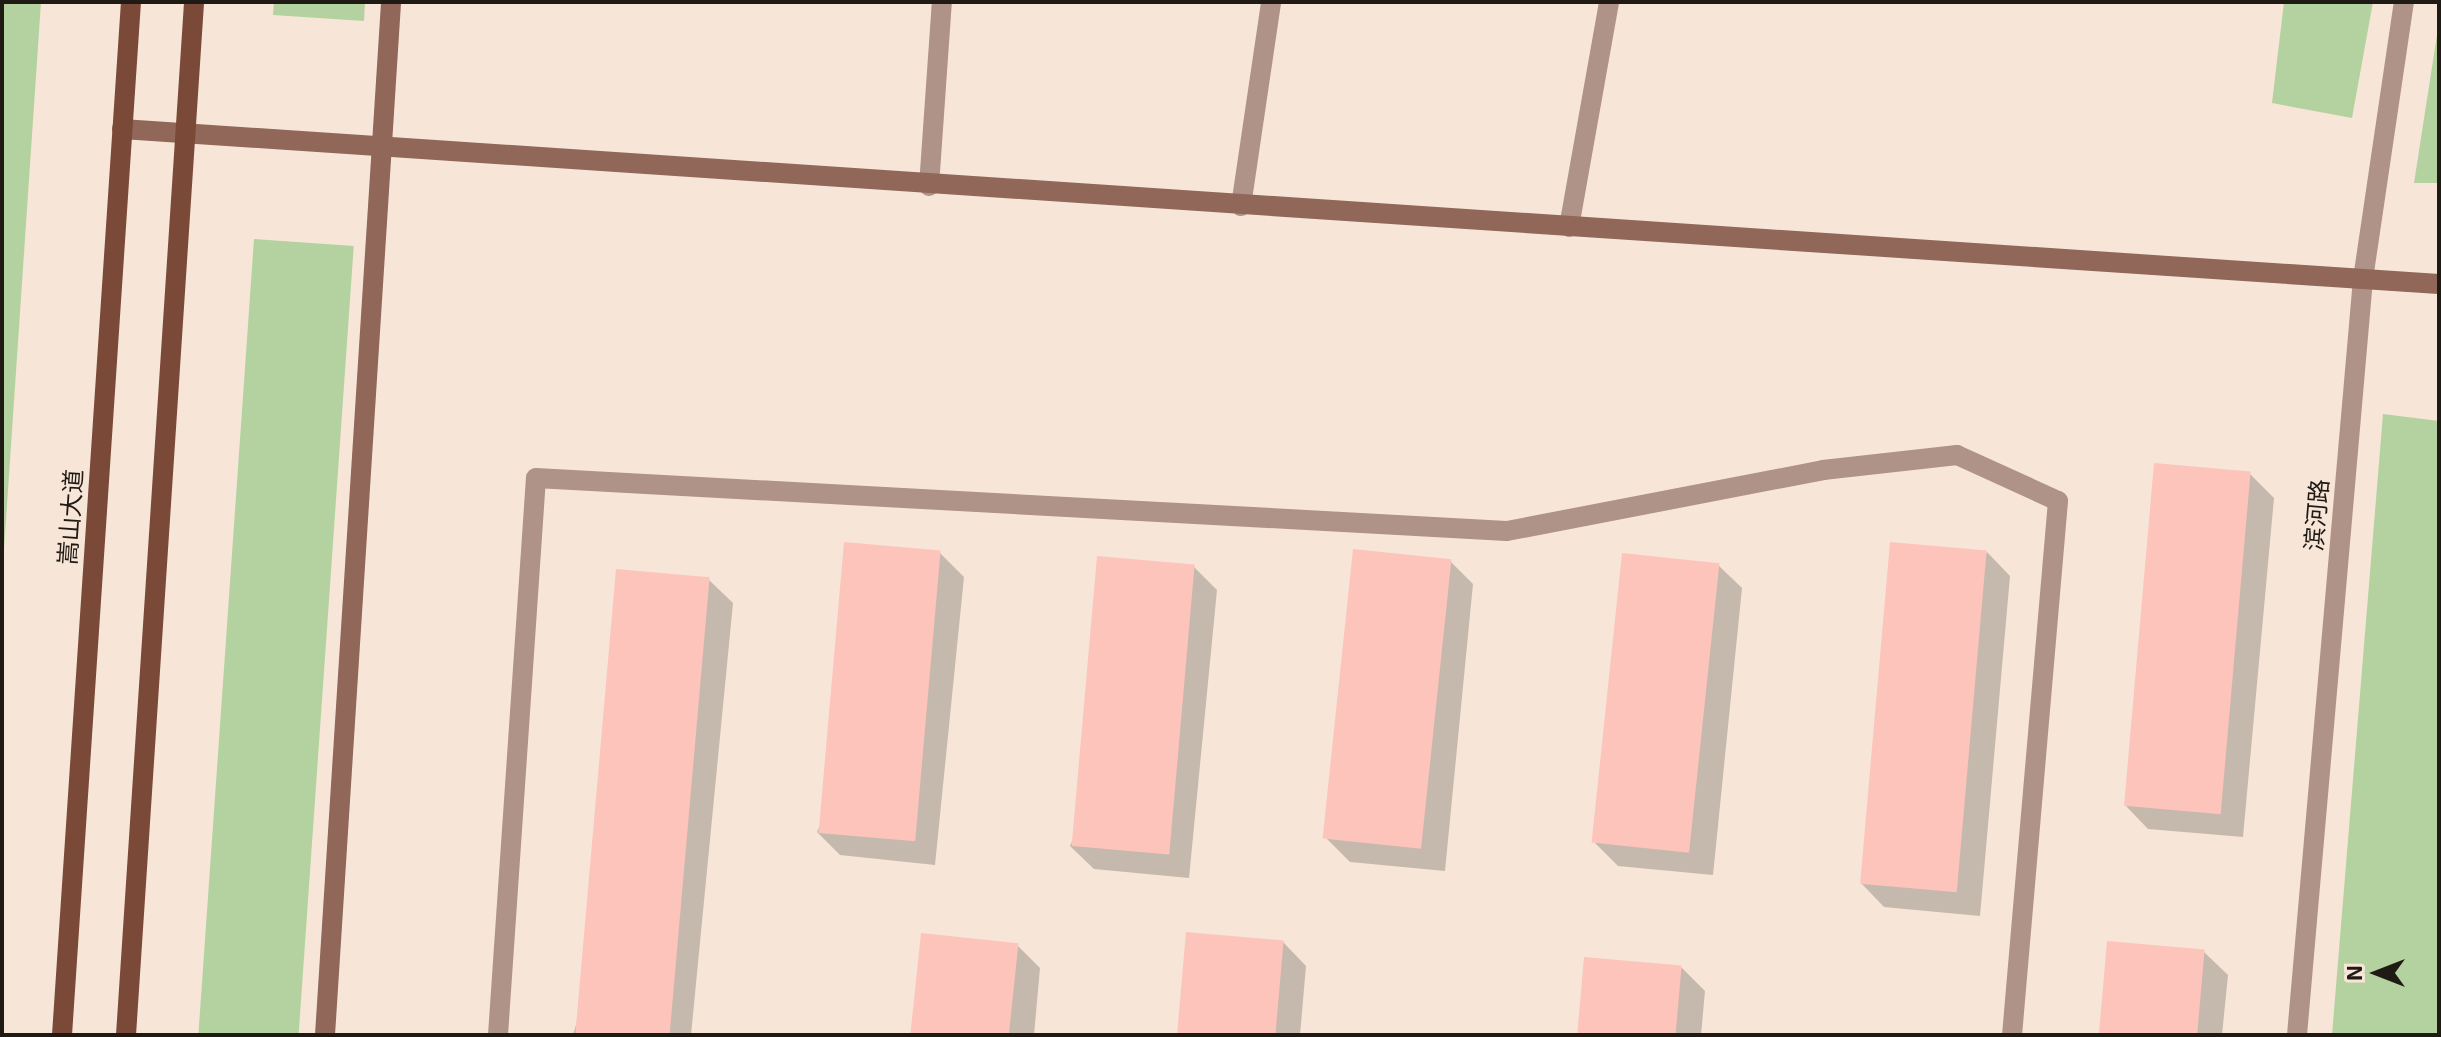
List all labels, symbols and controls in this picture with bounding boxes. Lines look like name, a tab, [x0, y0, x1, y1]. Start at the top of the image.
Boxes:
street label: 嵩山大道	[52, 468, 88, 566]
street label: 滨河路	[2299, 478, 2333, 552]
north arrow	[2337, 933, 2417, 1013]
text: N	[2340, 965, 2366, 981]

